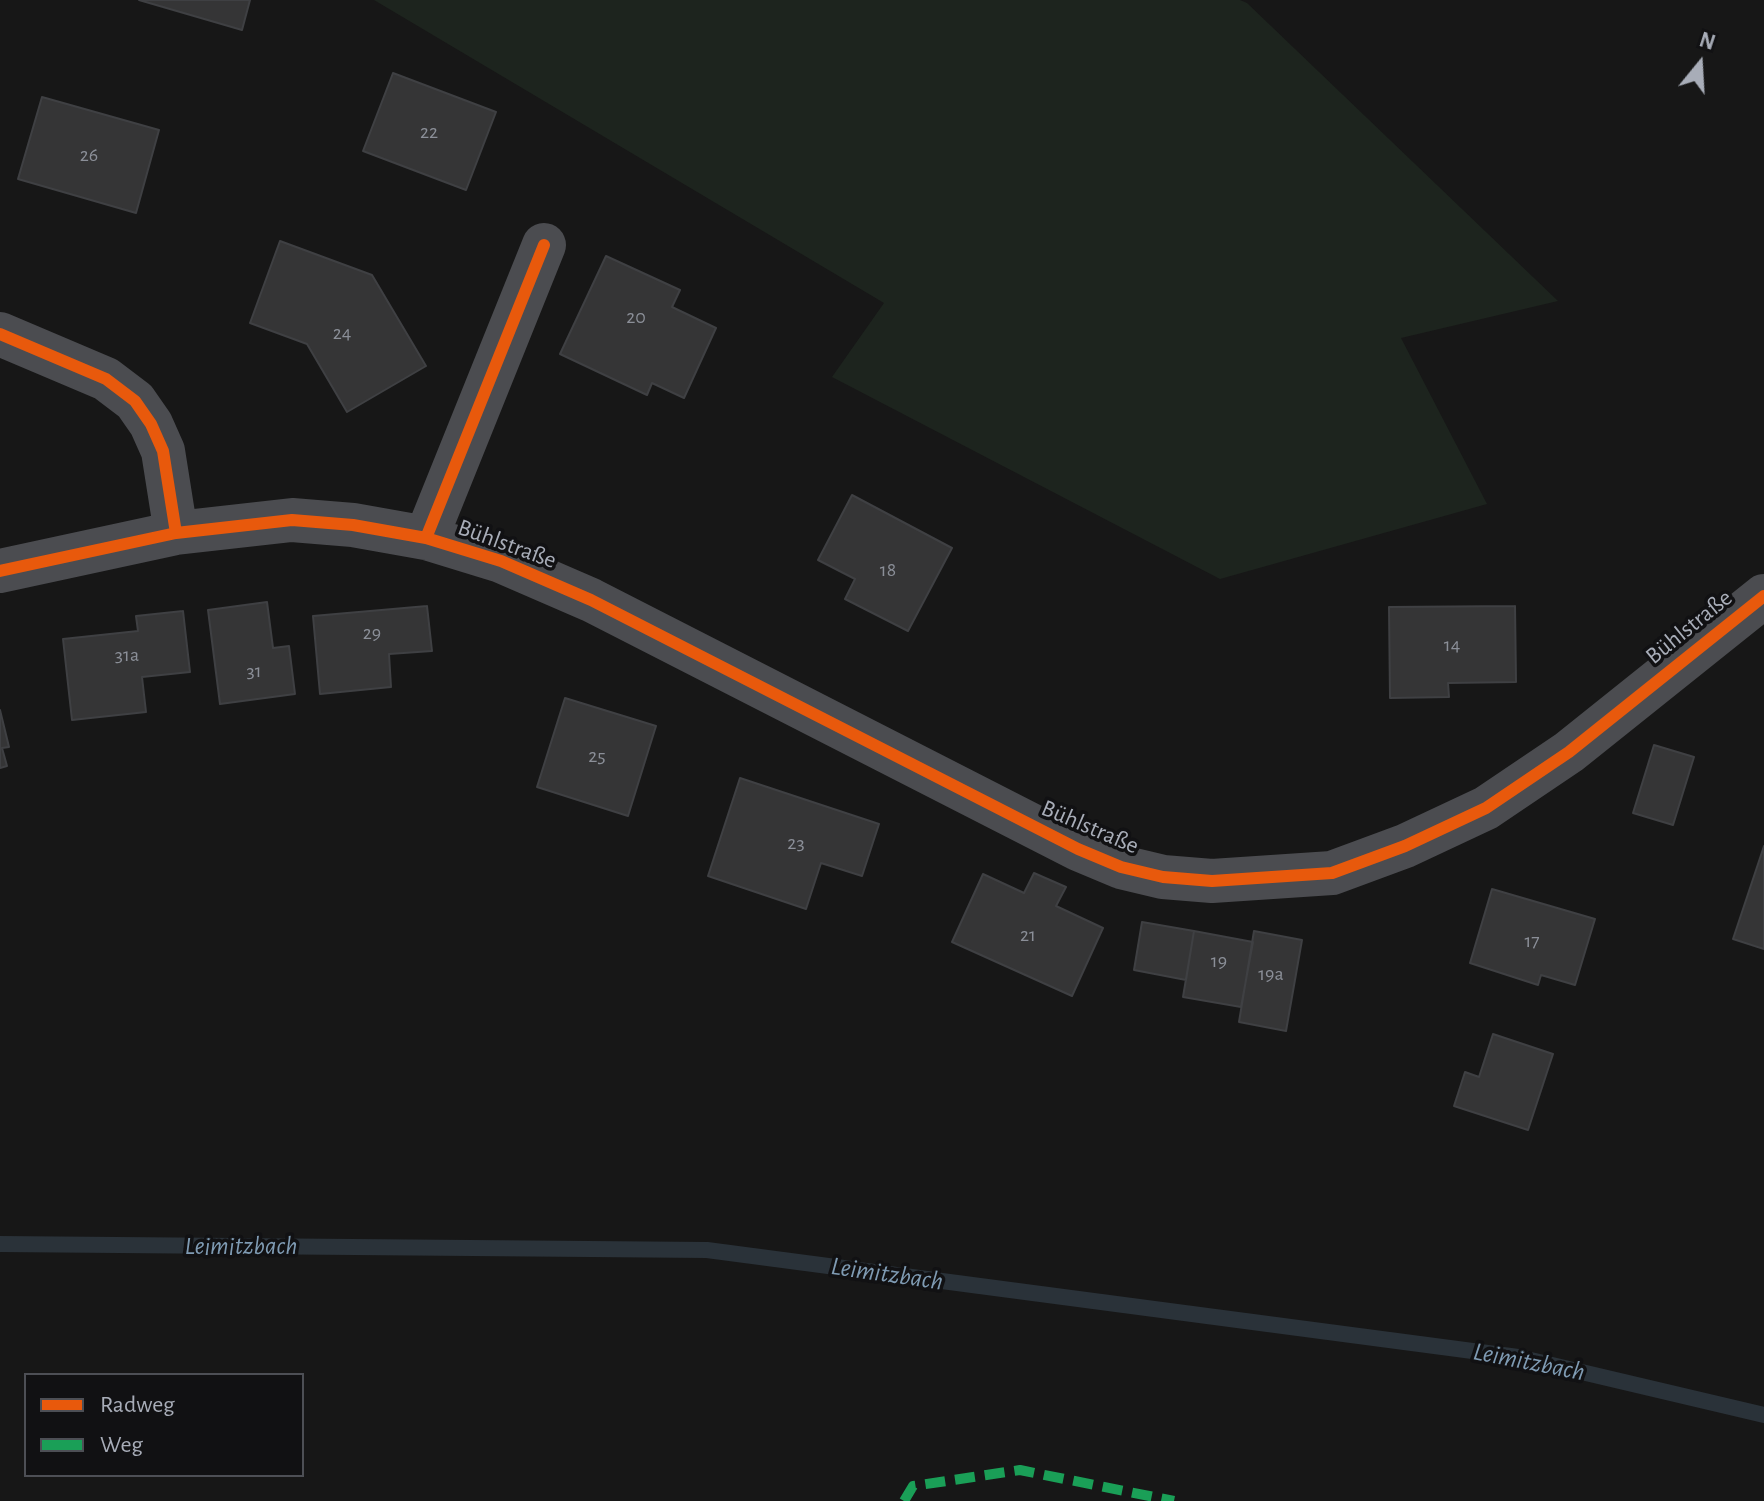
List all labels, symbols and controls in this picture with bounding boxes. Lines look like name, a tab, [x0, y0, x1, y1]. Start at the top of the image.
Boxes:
north arrow	[1660, 24, 1740, 104]
text: N	[1697, 28, 1718, 54]
house number: 22	[420, 120, 438, 144]
house number: 26	[80, 143, 98, 167]
house number: 20	[626, 305, 646, 329]
house number: 24	[333, 321, 351, 345]
street label: Bühlstraße	[454, 513, 560, 575]
house number: 18	[880, 558, 896, 582]
street label: Bühlstraße	[1640, 583, 1738, 671]
house number: 29	[363, 621, 381, 645]
house number: 14	[1444, 633, 1460, 657]
house number: 31a	[115, 643, 139, 667]
house number: 31	[246, 659, 262, 683]
house number: 25	[588, 744, 606, 768]
street label: Bühlstraße	[1037, 794, 1143, 860]
house number: 23	[787, 831, 805, 855]
house number: 21	[1020, 923, 1036, 947]
house number: 17	[1524, 929, 1540, 953]
house number: 19	[1211, 949, 1227, 973]
house number: 19a	[1258, 962, 1284, 986]
water label: Leimitzbach	[185, 1230, 297, 1262]
water label: Leimitzbach	[829, 1251, 945, 1297]
water label: Leimitzbach	[1471, 1336, 1587, 1388]
legend	[24, 1373, 304, 1477]
text: Radweg	[100, 1393, 175, 1417]
text: Weg	[100, 1433, 143, 1457]

